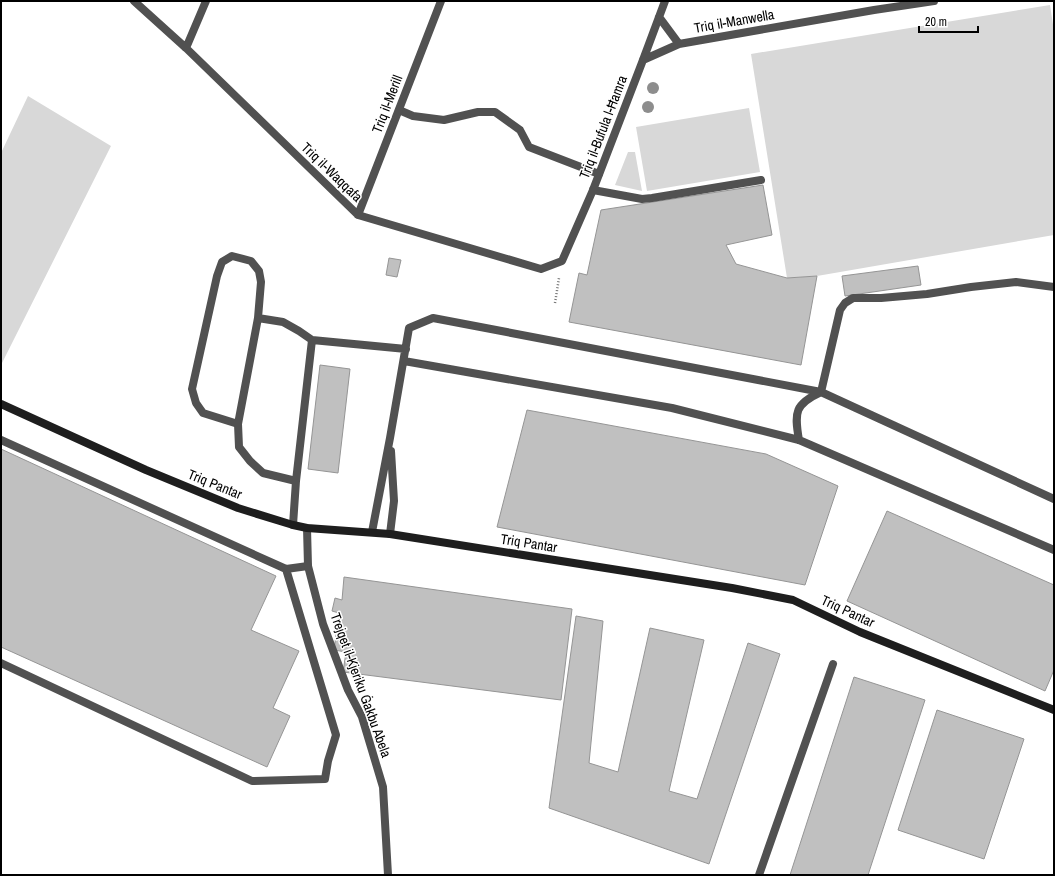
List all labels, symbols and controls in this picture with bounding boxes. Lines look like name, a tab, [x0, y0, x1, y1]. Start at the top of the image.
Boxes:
street label: Triq il-Manwella	[692, 5, 776, 37]
scale bar	[919, 8, 978, 34]
text: 20 m	[925, 14, 947, 30]
street label: Triq il-Merill	[368, 72, 406, 136]
street label: Triq il-Bufula l-Ħamra	[575, 72, 631, 181]
street label: Triq il-Waqqafa	[298, 138, 367, 206]
street label: Triq Pantar	[185, 465, 245, 503]
street label: Triq Pantar	[499, 530, 559, 556]
street label: Triq Pantar	[818, 591, 878, 631]
street label: Trejqet il-Kjeriku Ġakbu Abela	[326, 610, 396, 760]

